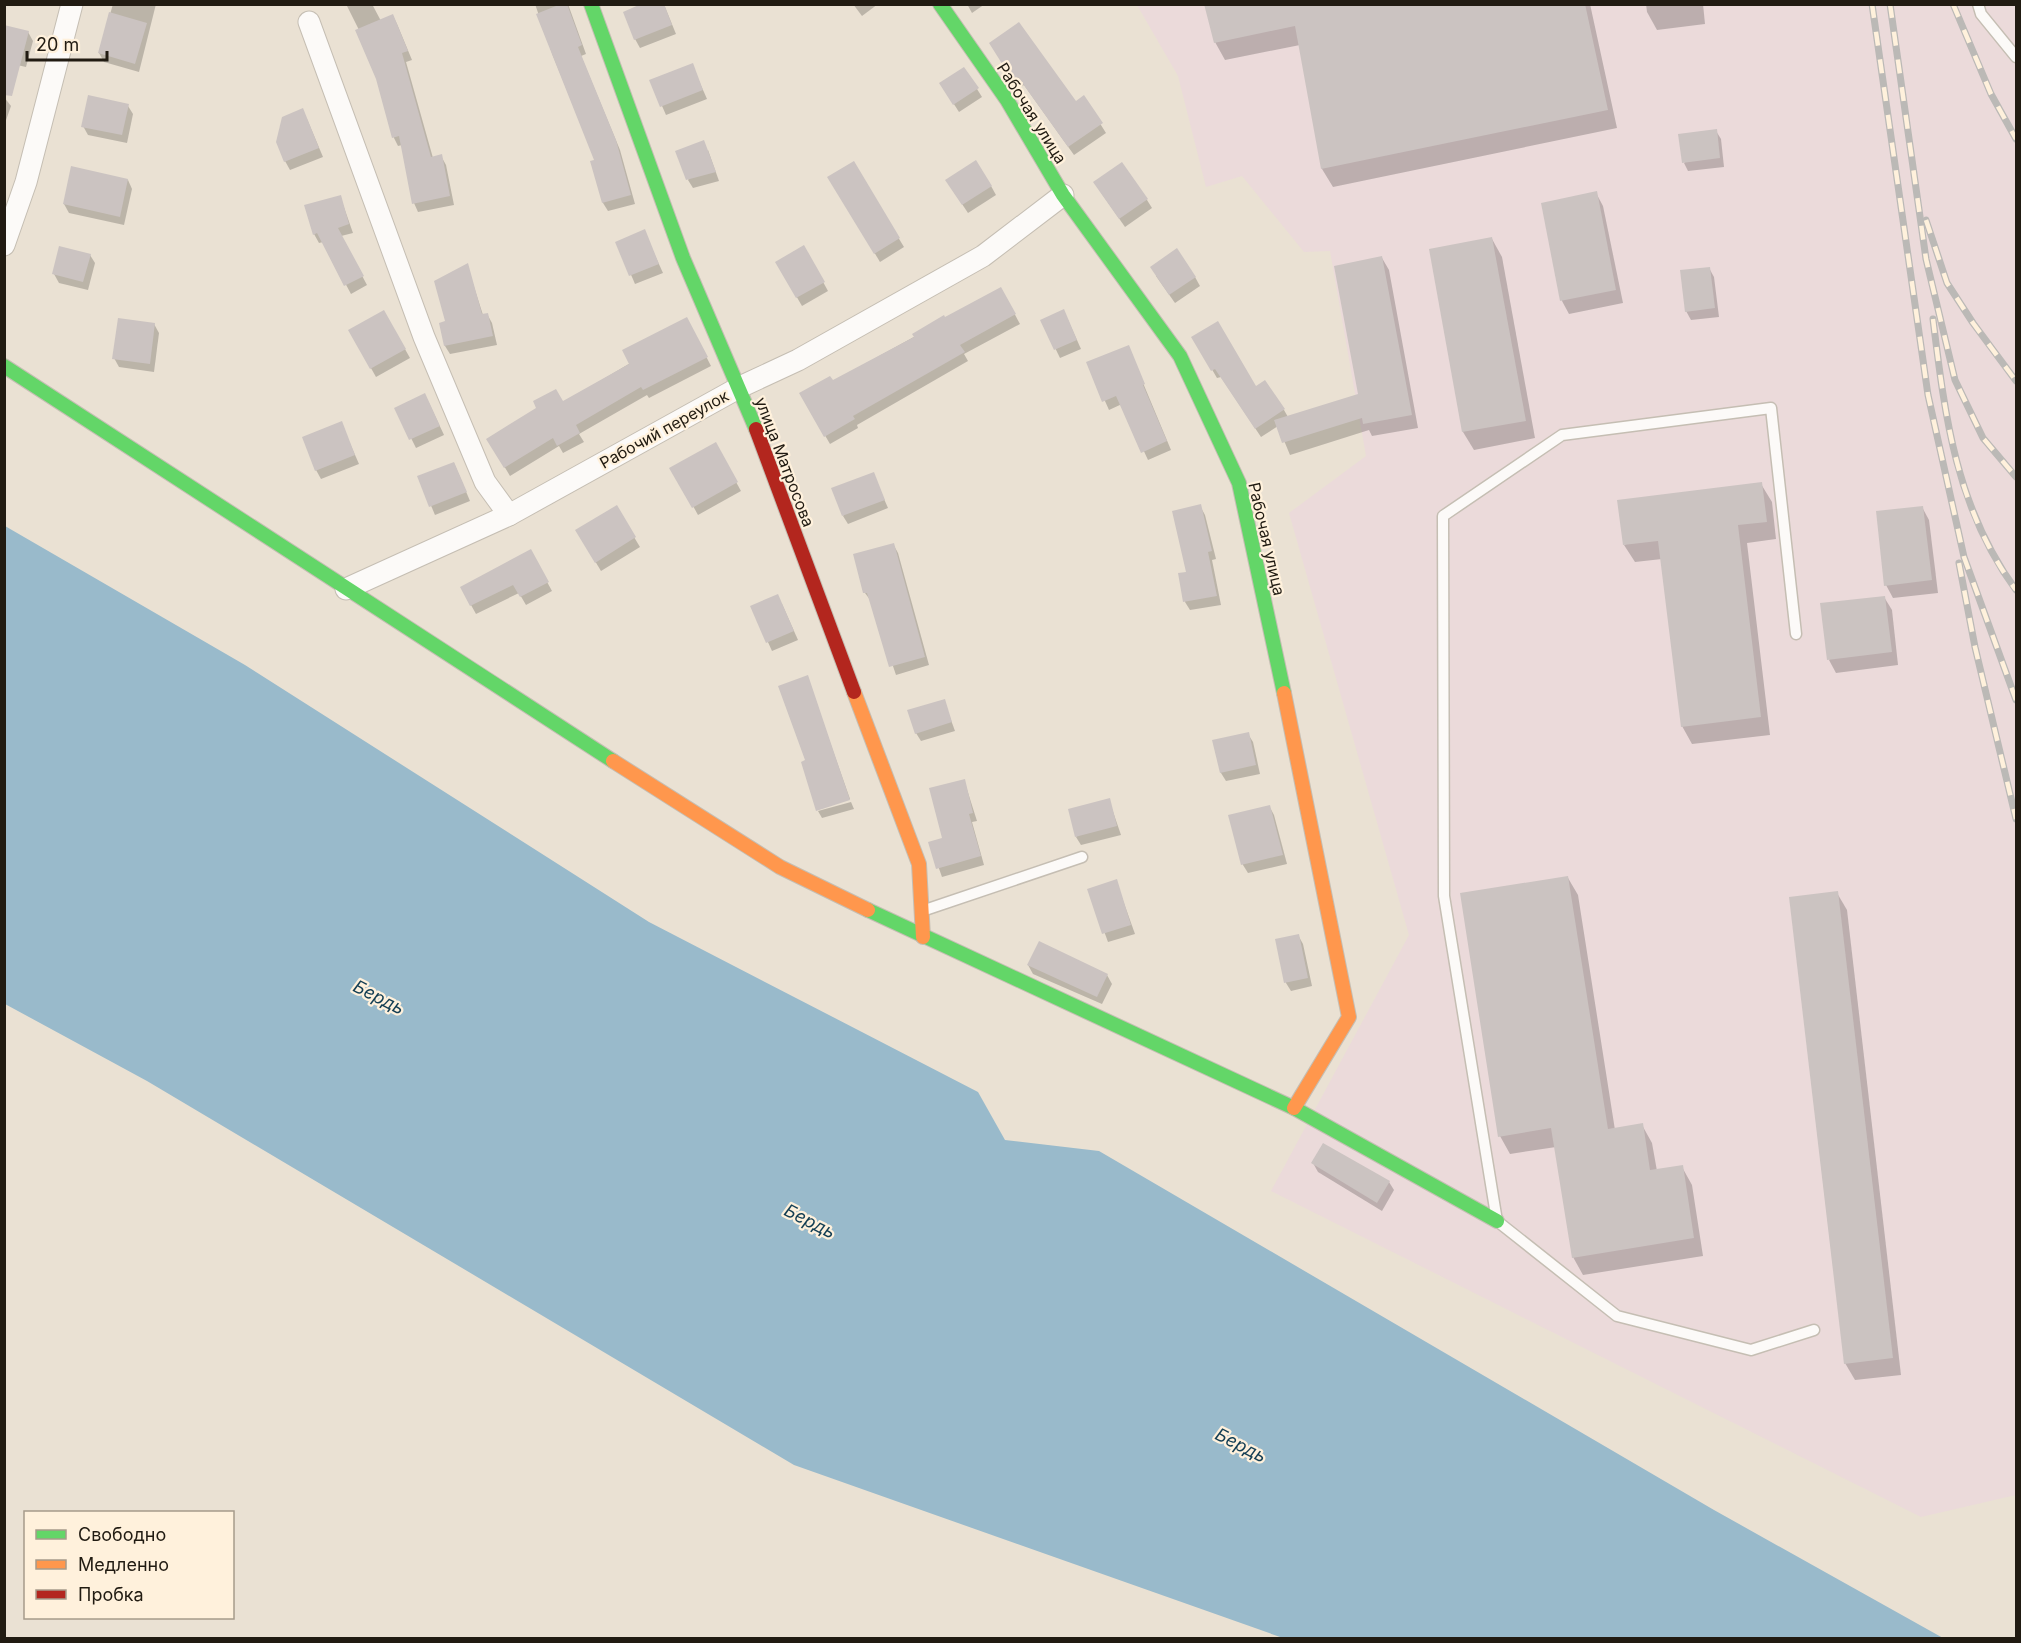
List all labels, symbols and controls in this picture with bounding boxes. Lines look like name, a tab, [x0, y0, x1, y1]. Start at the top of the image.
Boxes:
scale bar	[27, 24, 106, 62]
text: 20 m	[36, 34, 79, 55]
street label: Рабочая улица	[993, 59, 1071, 167]
street label: Рабочий переулок	[596, 385, 732, 473]
street label: улица Матросова	[751, 394, 819, 530]
street label: Рабочая улица	[1244, 480, 1290, 598]
water label: Бердь	[350, 975, 408, 1019]
water label: Бердь	[781, 1199, 839, 1243]
water label: Бердь	[1212, 1423, 1270, 1467]
legend	[24, 1511, 234, 1619]
text: Свободно	[78, 1524, 166, 1545]
text: Медленно	[78, 1554, 169, 1575]
text: Пробка	[78, 1584, 144, 1605]

